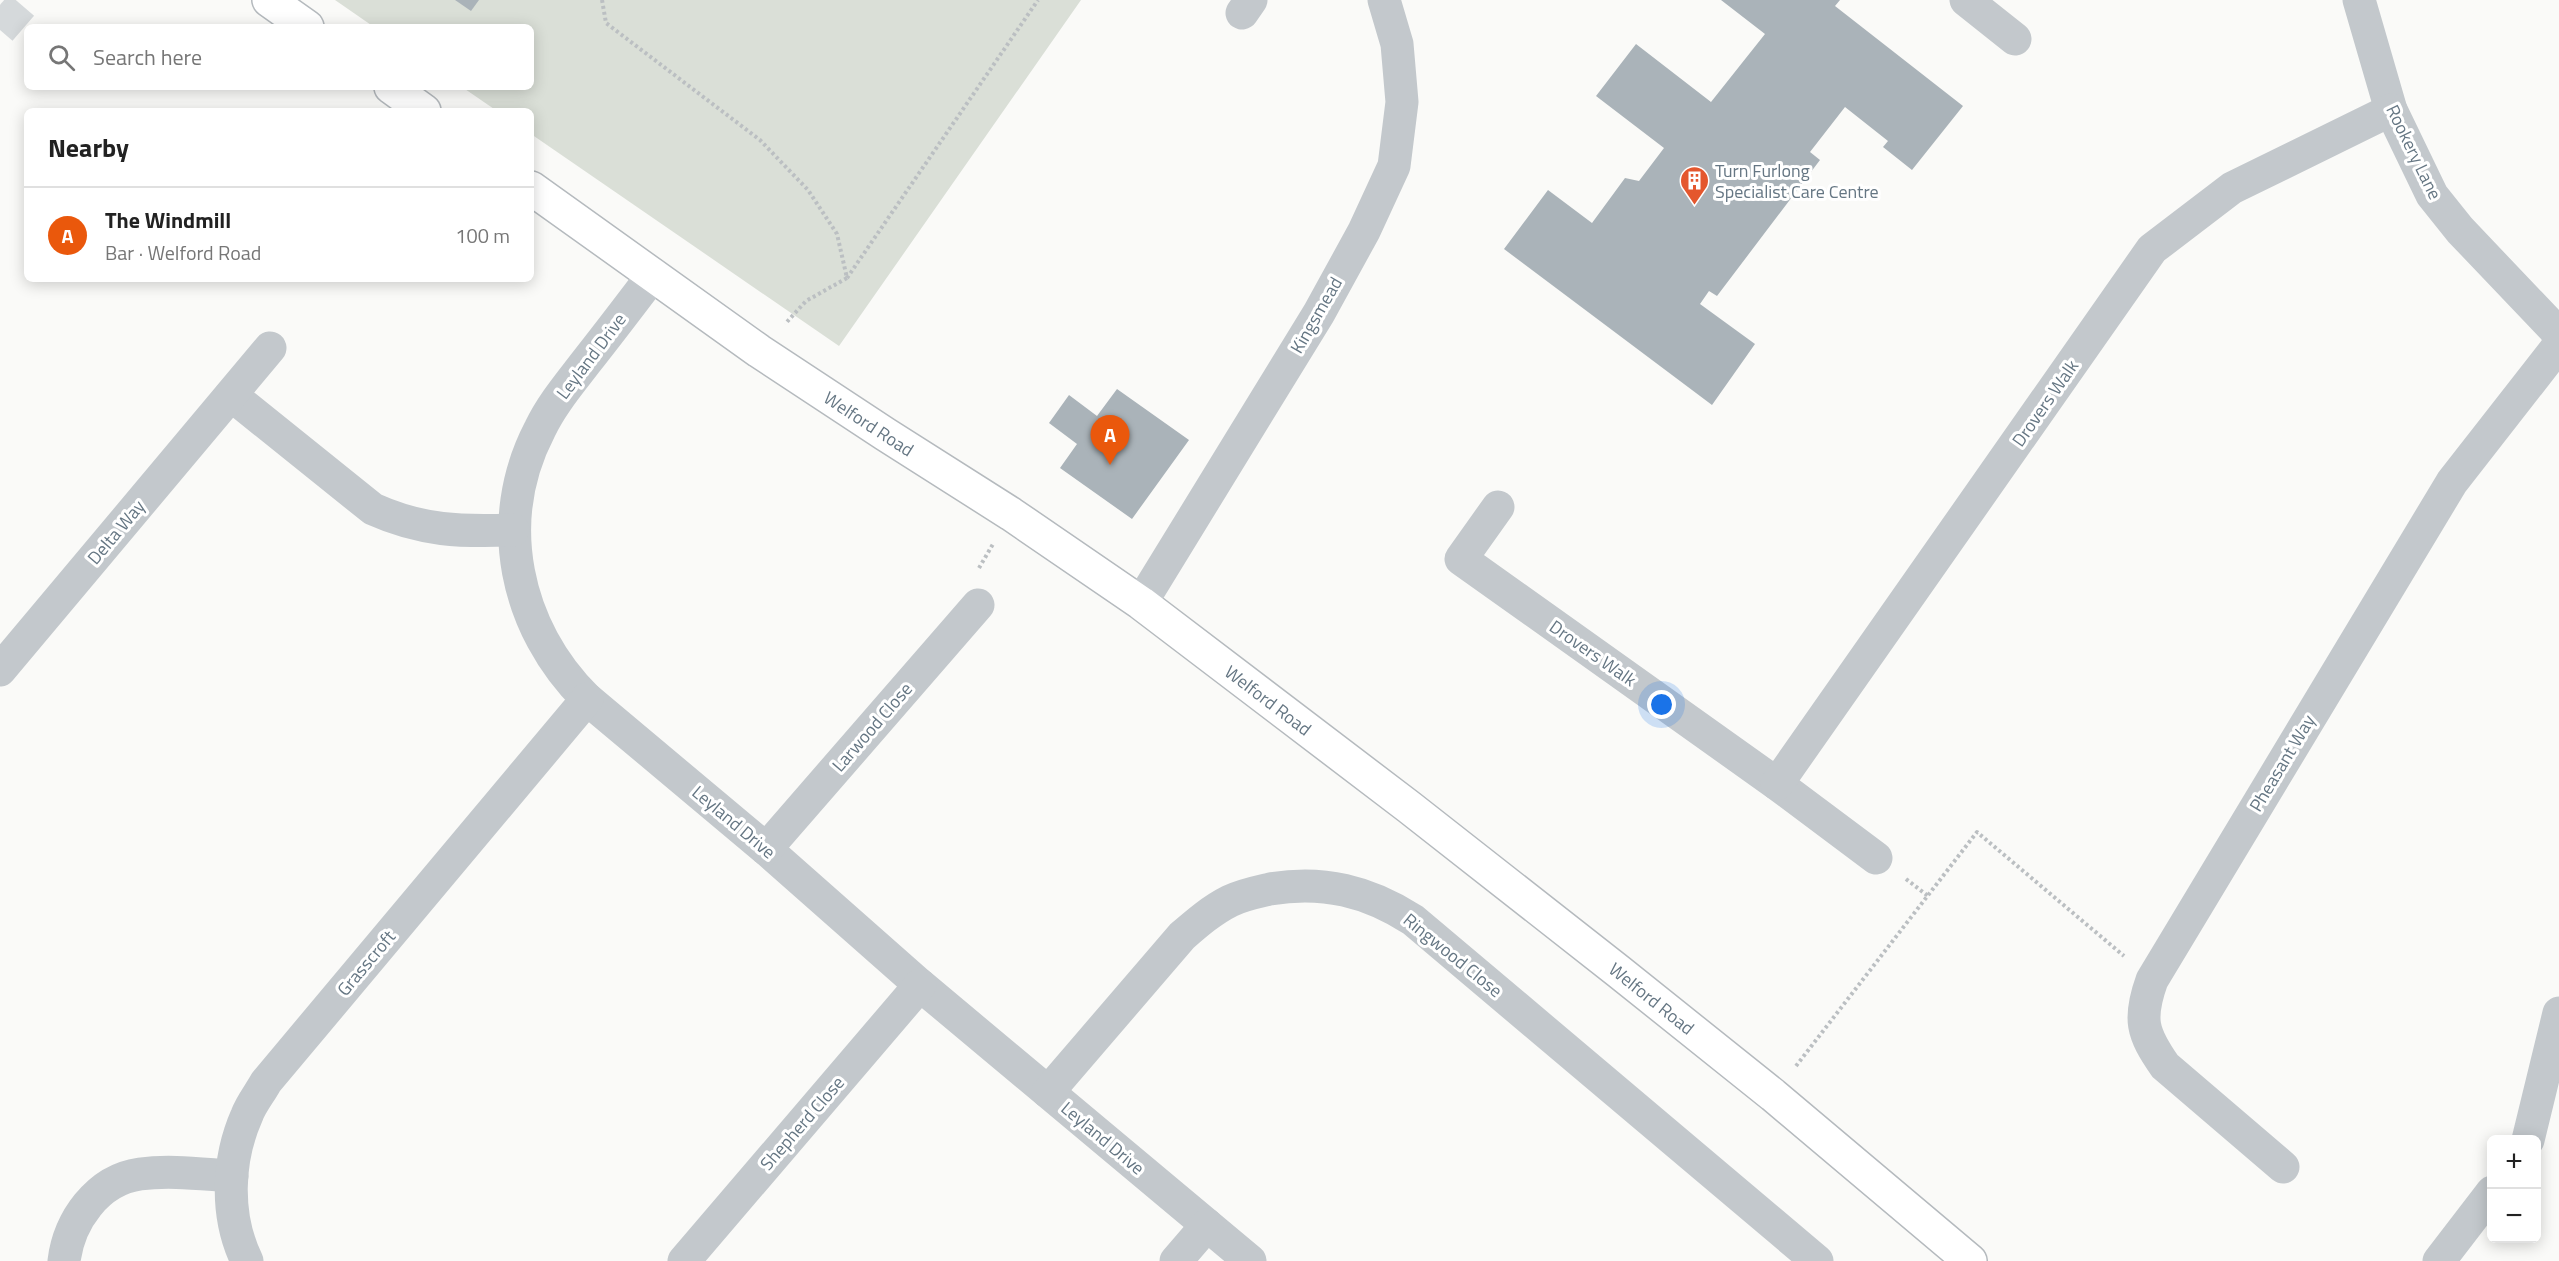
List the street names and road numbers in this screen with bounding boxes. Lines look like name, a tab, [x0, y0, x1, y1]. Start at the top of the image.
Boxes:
street label: Rookery Lane	[2379, 100, 2449, 204]
street label: Kingsmead	[1283, 272, 1349, 358]
street label: Leyland Drive	[550, 307, 632, 405]
street label: Drovers Walk	[2005, 354, 2085, 452]
street label: Welford Road	[819, 384, 919, 463]
street label: Delta Way	[81, 493, 151, 570]
street label: Drovers Walk	[1544, 613, 1642, 693]
street label: Welford Road	[1219, 658, 1317, 742]
street label: Larwood Close	[825, 676, 919, 778]
street label: Pheasant Way	[2242, 709, 2322, 817]
street label: Leyland Drive	[686, 779, 782, 865]
street label: Ringwood Close	[1397, 906, 1509, 1004]
street label: Grasscroft	[330, 924, 402, 1002]
street label: Welford Road	[1604, 956, 1701, 1041]
street label: Shepherd Close	[753, 1070, 851, 1176]
street label: Leyland Drive	[1055, 1095, 1151, 1181]

